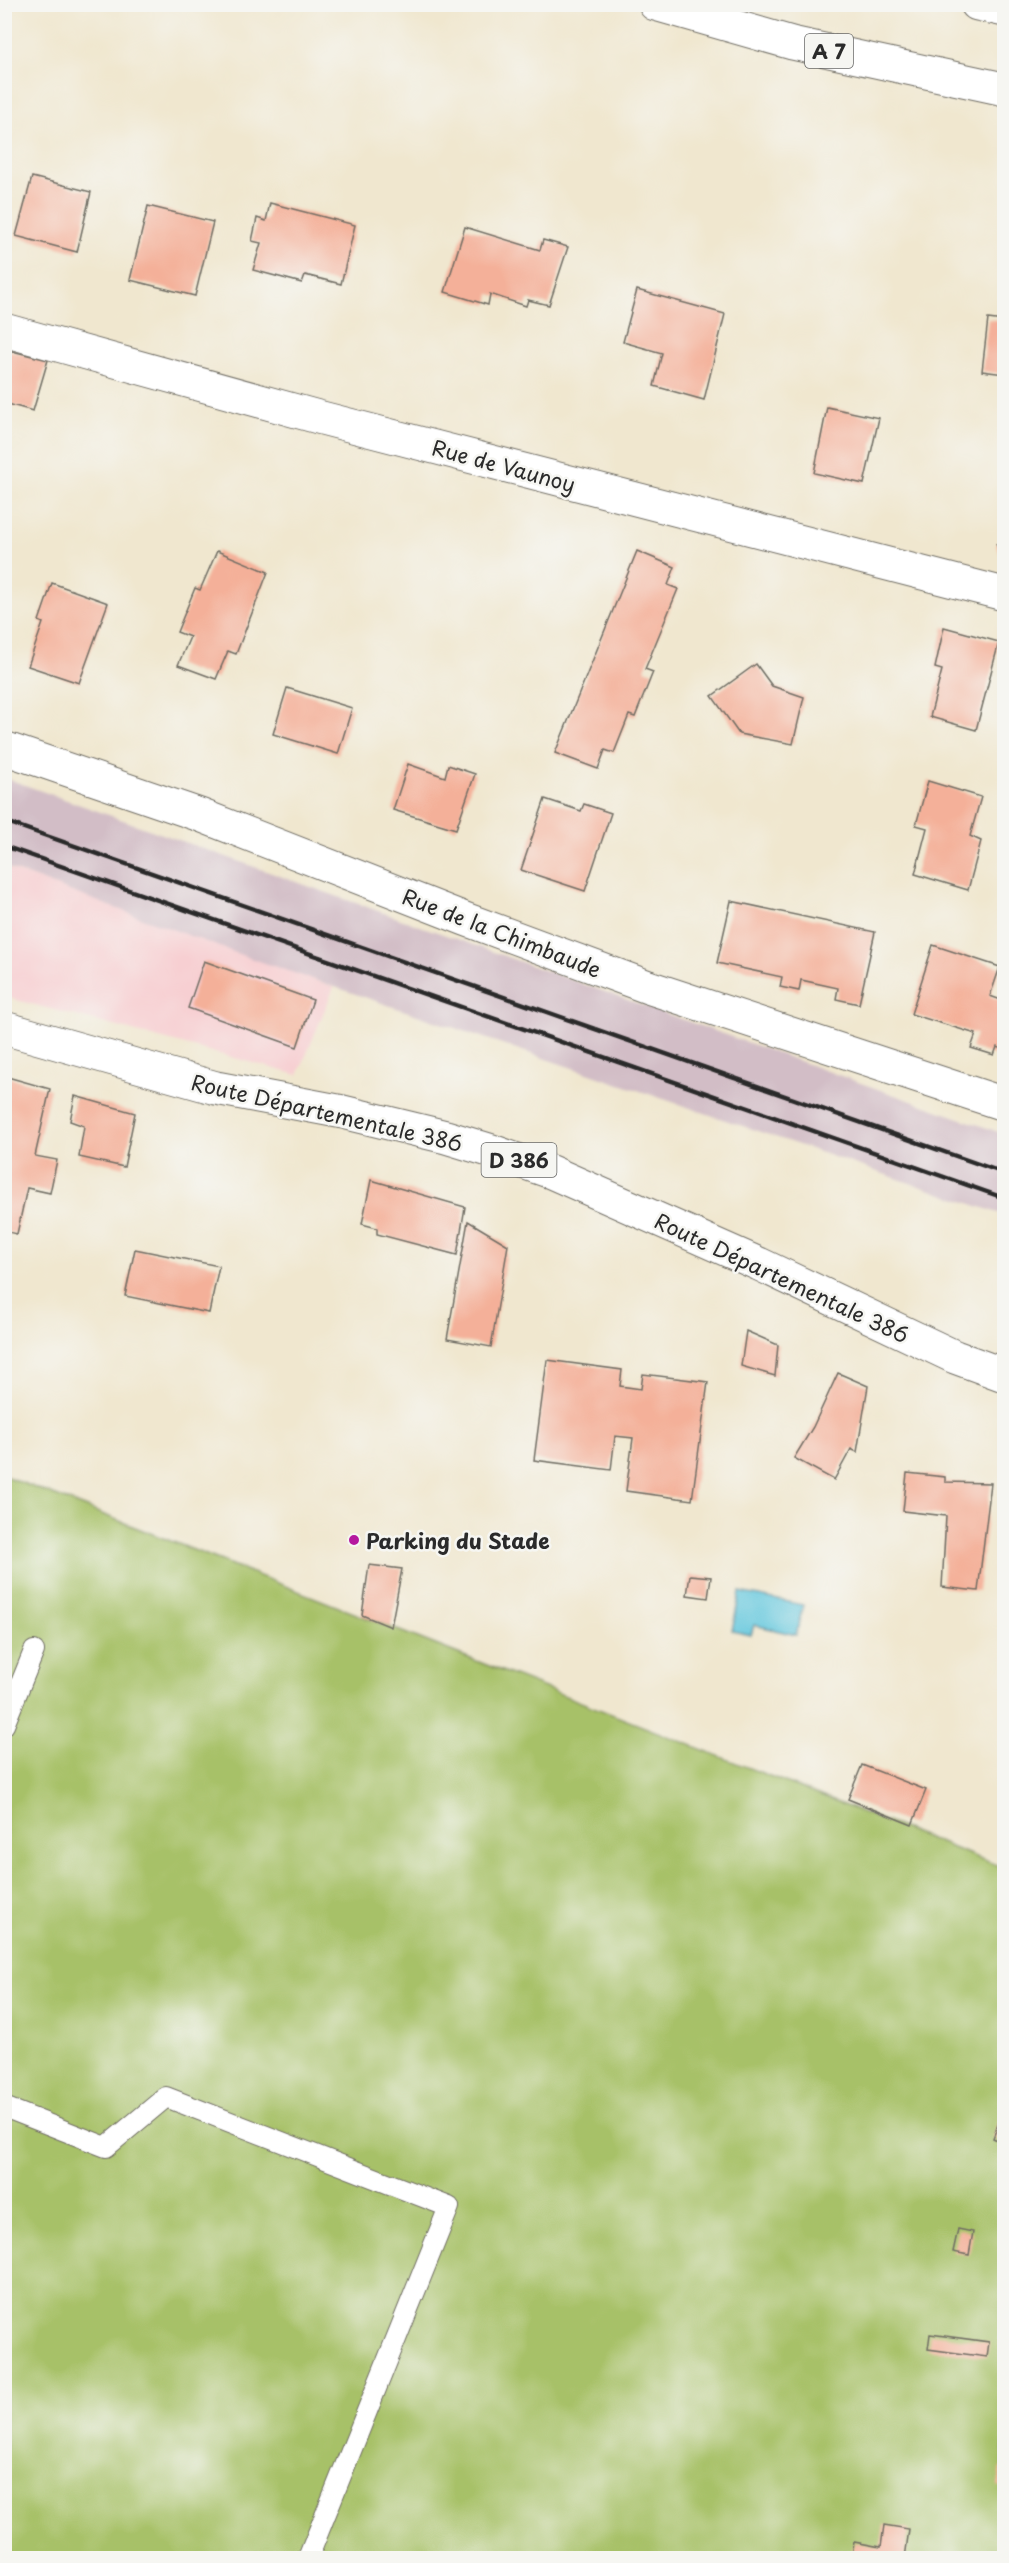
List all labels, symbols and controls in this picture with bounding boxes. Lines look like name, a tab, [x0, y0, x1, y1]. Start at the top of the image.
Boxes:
road number: A 7	[805, 34, 853, 68]
street label: Rue de Vaunoy	[429, 430, 579, 500]
street label: Rue de la Chimbaude	[398, 879, 606, 985]
street label: Route Départementale 386	[188, 1065, 466, 1159]
road number: D 386	[482, 1143, 556, 1177]
street label: Route Départementale 386	[649, 1204, 915, 1350]
place label: Parking du Stade	[366, 1524, 550, 1556]
marker: Parking du Stade	[347, 1533, 361, 1547]

